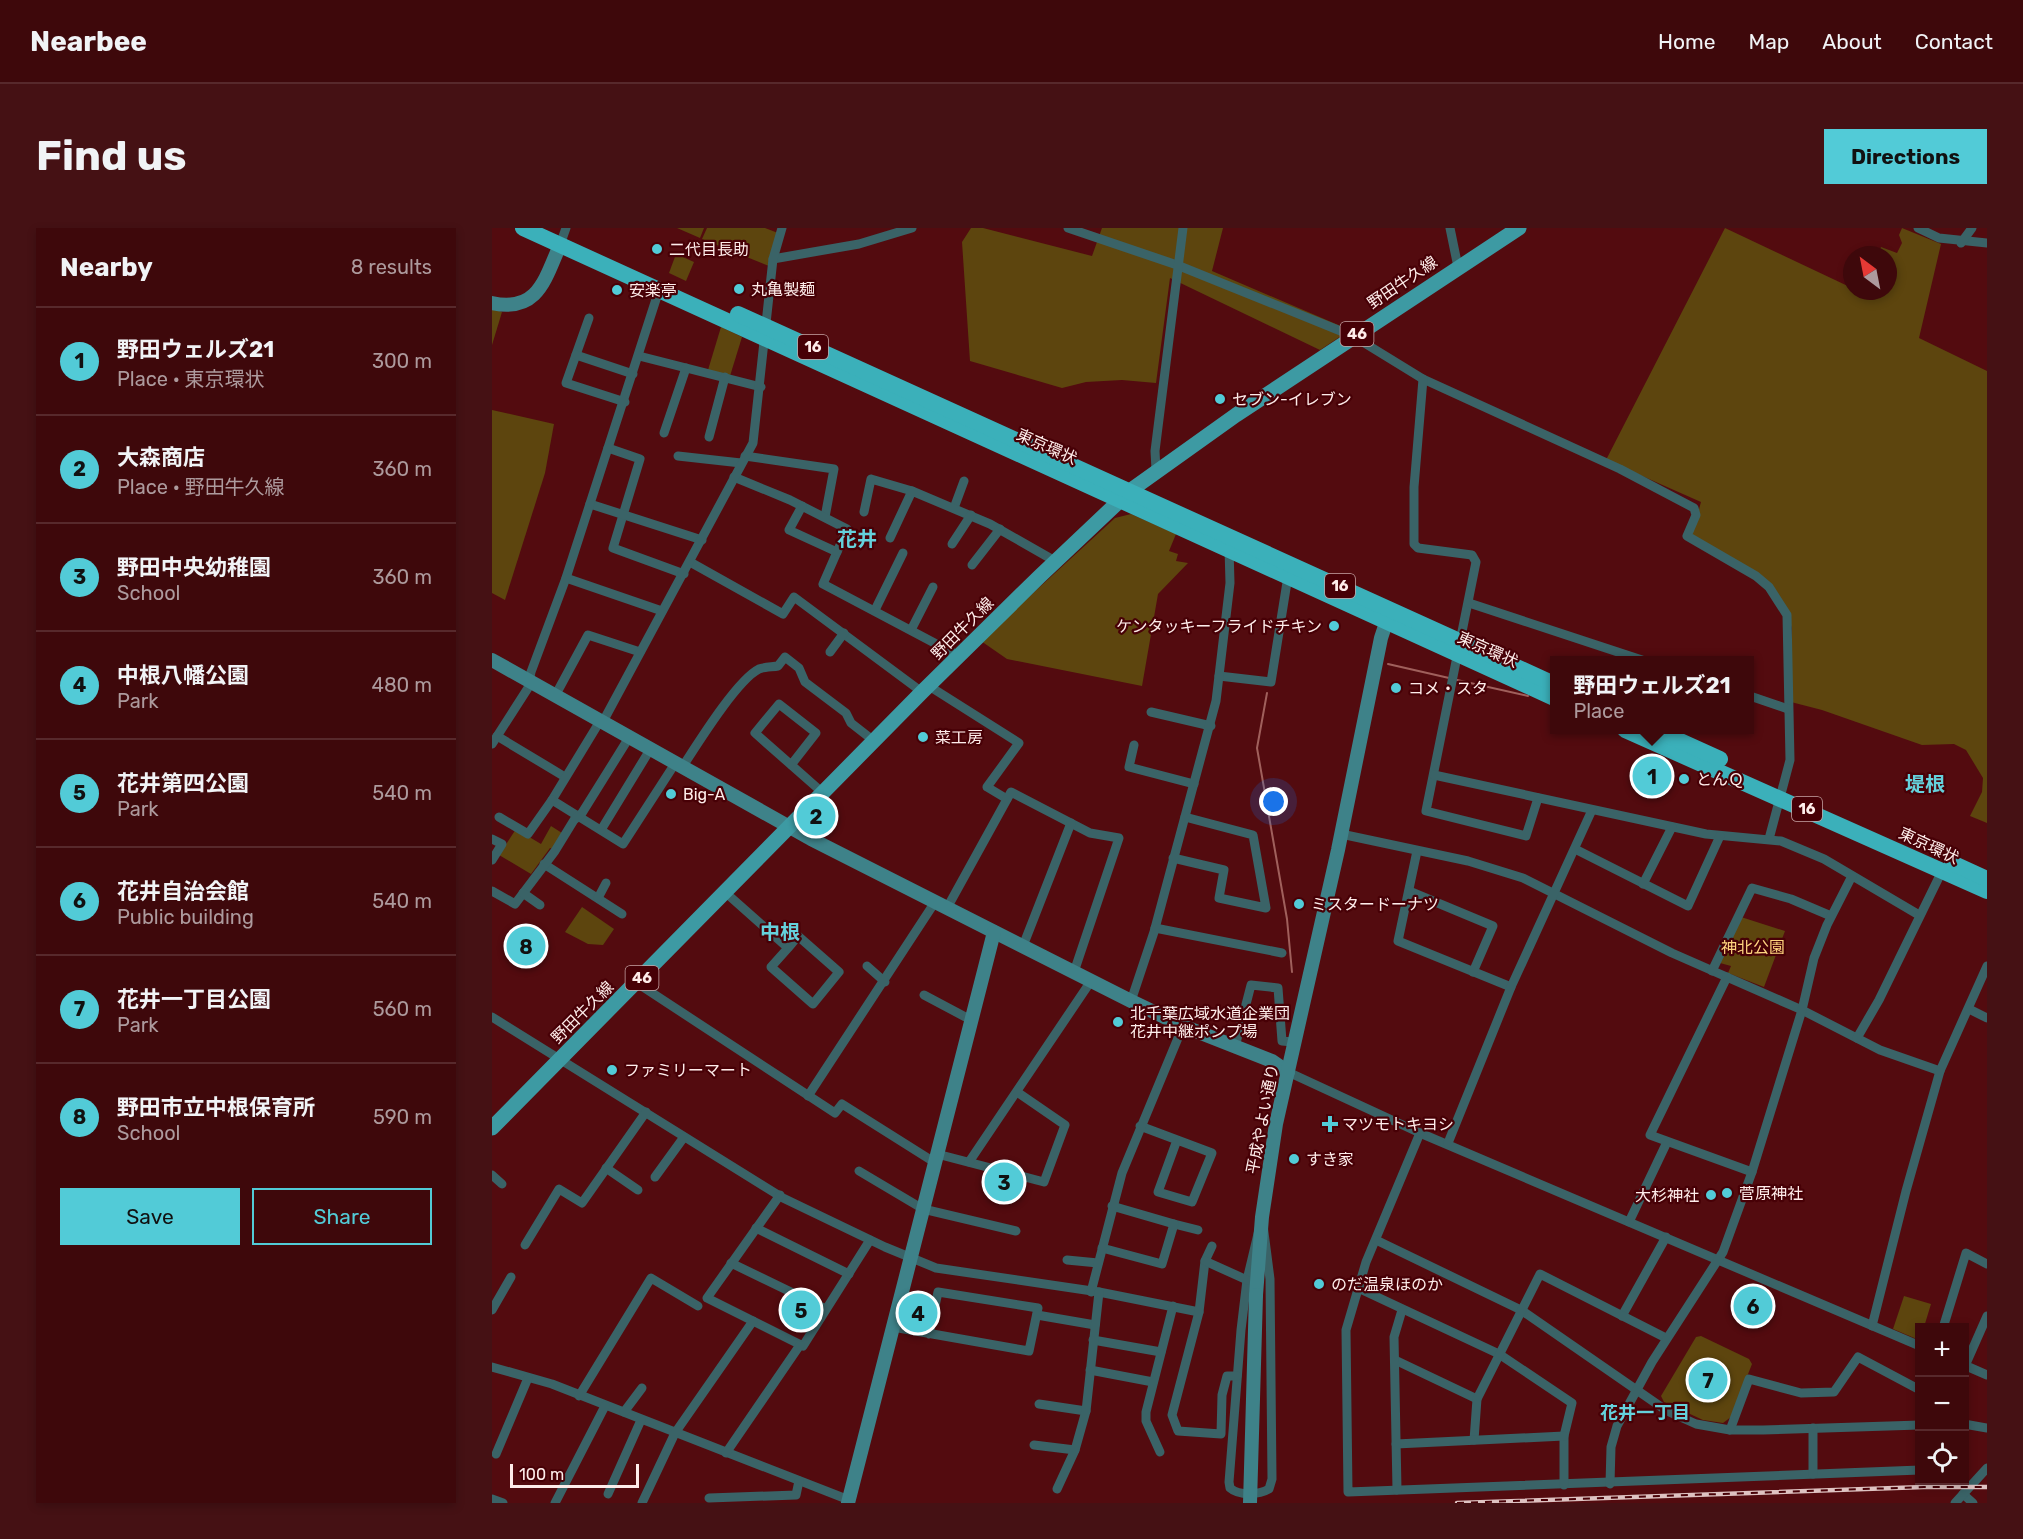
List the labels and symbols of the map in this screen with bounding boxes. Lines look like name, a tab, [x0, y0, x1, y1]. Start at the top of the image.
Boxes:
place label: 二代目長助	[669, 240, 749, 259]
marker: 二代目長助	[650, 242, 664, 256]
north arrow	[1843, 246, 1897, 300]
street label: 野田牛久線	[1364, 252, 1441, 313]
place label: 丸亀製麺	[751, 280, 815, 299]
place label: 安楽亭	[629, 281, 677, 300]
marker: 丸亀製麺	[732, 282, 746, 296]
marker: 安楽亭	[610, 283, 624, 297]
road number: 46	[1340, 322, 1374, 346]
road number: 16	[798, 335, 828, 359]
place label: セブン-イレブン	[1232, 390, 1352, 409]
marker: セブン-イレブン	[1213, 392, 1227, 406]
street label: 東京環状	[1014, 425, 1080, 468]
district label: 花井	[837, 527, 877, 551]
road number: 16	[1325, 574, 1355, 598]
street label: 野田牛久線	[927, 593, 997, 663]
place label: ケンタッキーフライドチキン	[1116, 617, 1322, 636]
marker: ケンタッキーフライドチキン	[1327, 619, 1341, 633]
street label: 東京環状	[1455, 628, 1521, 671]
place label: コメ・スタ	[1408, 679, 1488, 698]
marker: コメ・スタ	[1389, 681, 1403, 695]
place label: 菜工房	[935, 728, 983, 747]
marker: 菜工房	[916, 730, 930, 744]
pin: 1	[1632, 754, 1672, 798]
place label: とんＱ	[1696, 770, 1744, 789]
marker: とんＱ	[1677, 772, 1691, 786]
district label: 堤根	[1905, 772, 1945, 796]
place label: Big-A	[683, 785, 725, 804]
marker: Big-A	[664, 787, 678, 801]
your location	[1259, 787, 1288, 816]
pin: 2	[796, 794, 836, 838]
road number: 16	[1792, 797, 1822, 821]
street label: 東京環状	[1896, 823, 1962, 868]
place label: ミスタードーナツ	[1311, 895, 1439, 914]
marker: ミスタードーナツ	[1292, 897, 1306, 911]
district label: 中根	[760, 920, 800, 944]
pin: 8	[507, 924, 546, 968]
park label: 神北公園	[1721, 938, 1785, 957]
road number: 46	[626, 966, 658, 990]
street label: 野田牛久線	[547, 977, 617, 1047]
place label: 北千葉広域水道企業団 花井中継ポンプ場	[1130, 1004, 1290, 1041]
marker: 北千葉広域水道企業団 花井中継ポンプ場	[1111, 1015, 1125, 1029]
place label: ファミリーマート	[624, 1061, 752, 1080]
street label: 平成やよい通り	[1242, 1062, 1283, 1176]
marker: ファミリーマート	[605, 1063, 619, 1077]
place label: マツモトキヨシ	[1342, 1115, 1454, 1134]
marker: マツモトキヨシ	[1323, 1117, 1337, 1131]
place label: すき家	[1306, 1150, 1354, 1169]
marker: すき家	[1287, 1152, 1301, 1166]
pin: 3	[984, 1160, 1024, 1204]
place label: 菅原神社	[1739, 1184, 1803, 1203]
place label: 大杉神社	[1635, 1186, 1699, 1205]
marker: 菅原神社	[1720, 1186, 1734, 1200]
marker: 大杉神社	[1704, 1188, 1718, 1202]
place label: のだ温泉ほのか	[1331, 1275, 1443, 1294]
marker: のだ温泉ほのか	[1312, 1277, 1326, 1291]
pin: 6	[1734, 1284, 1772, 1328]
pin: 5	[782, 1288, 820, 1332]
pin: 4	[898, 1290, 938, 1336]
pin: 7	[1688, 1358, 1728, 1402]
district label: 花井一丁目	[1600, 1402, 1690, 1424]
scale bar	[510, 1461, 639, 1488]

